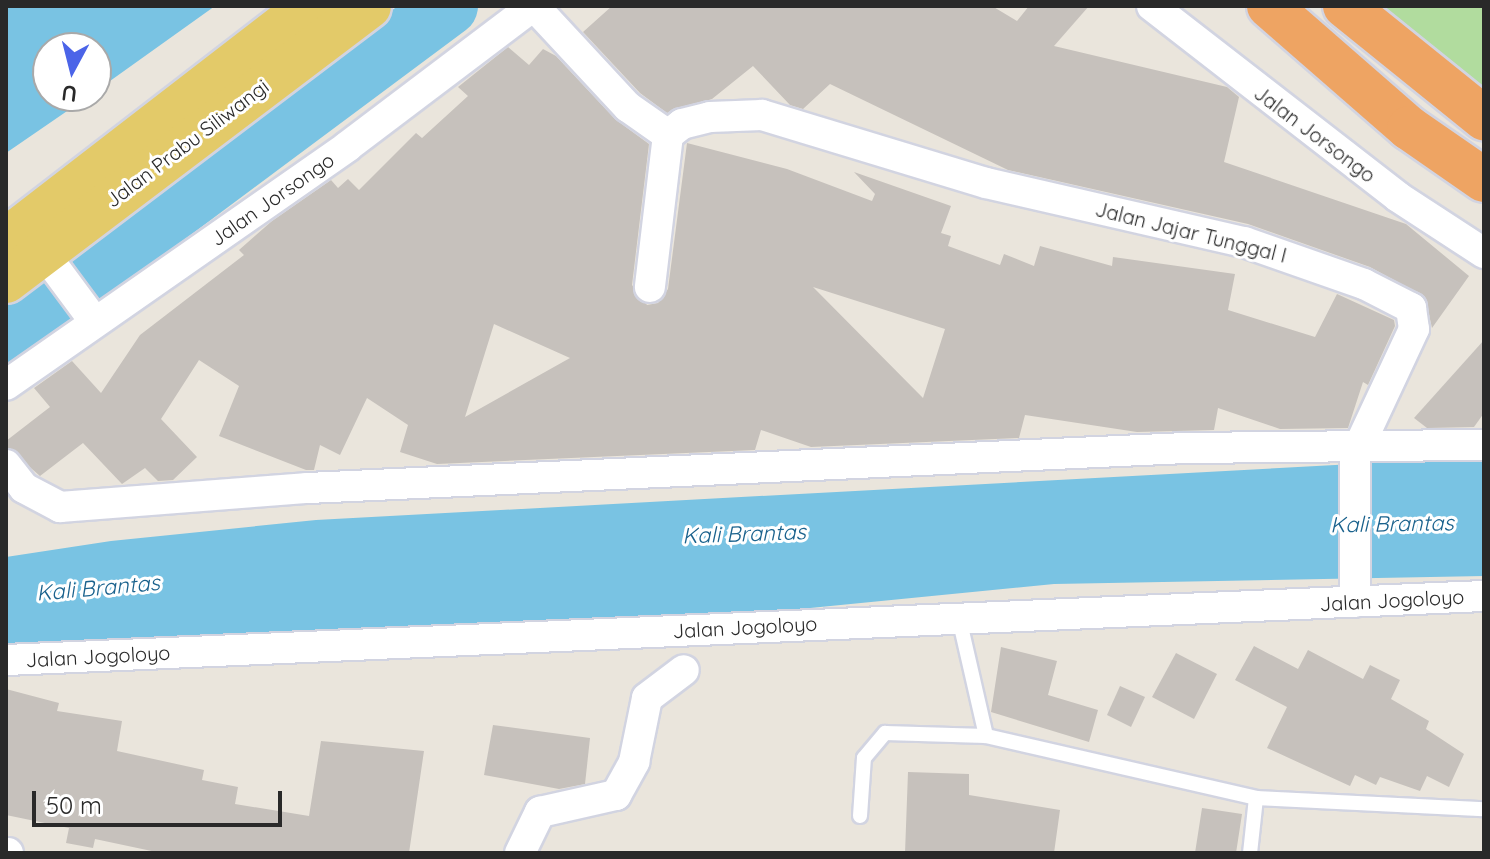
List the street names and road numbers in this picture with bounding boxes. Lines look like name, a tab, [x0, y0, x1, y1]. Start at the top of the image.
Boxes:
street label: Jalan Prabu Siliwangi	[101, 74, 273, 212]
street label: Jalan Jorsongo	[1250, 81, 1380, 187]
street label: Jalan Jorsongo	[205, 147, 339, 251]
street label: Jalan Jajar Tunggal I	[1093, 197, 1289, 267]
street label: Jalan Jogoloyo	[1319, 584, 1465, 616]
street label: Jalan Jogoloyo	[672, 611, 818, 643]
street label: Jalan Jogoloyo	[25, 640, 171, 672]

